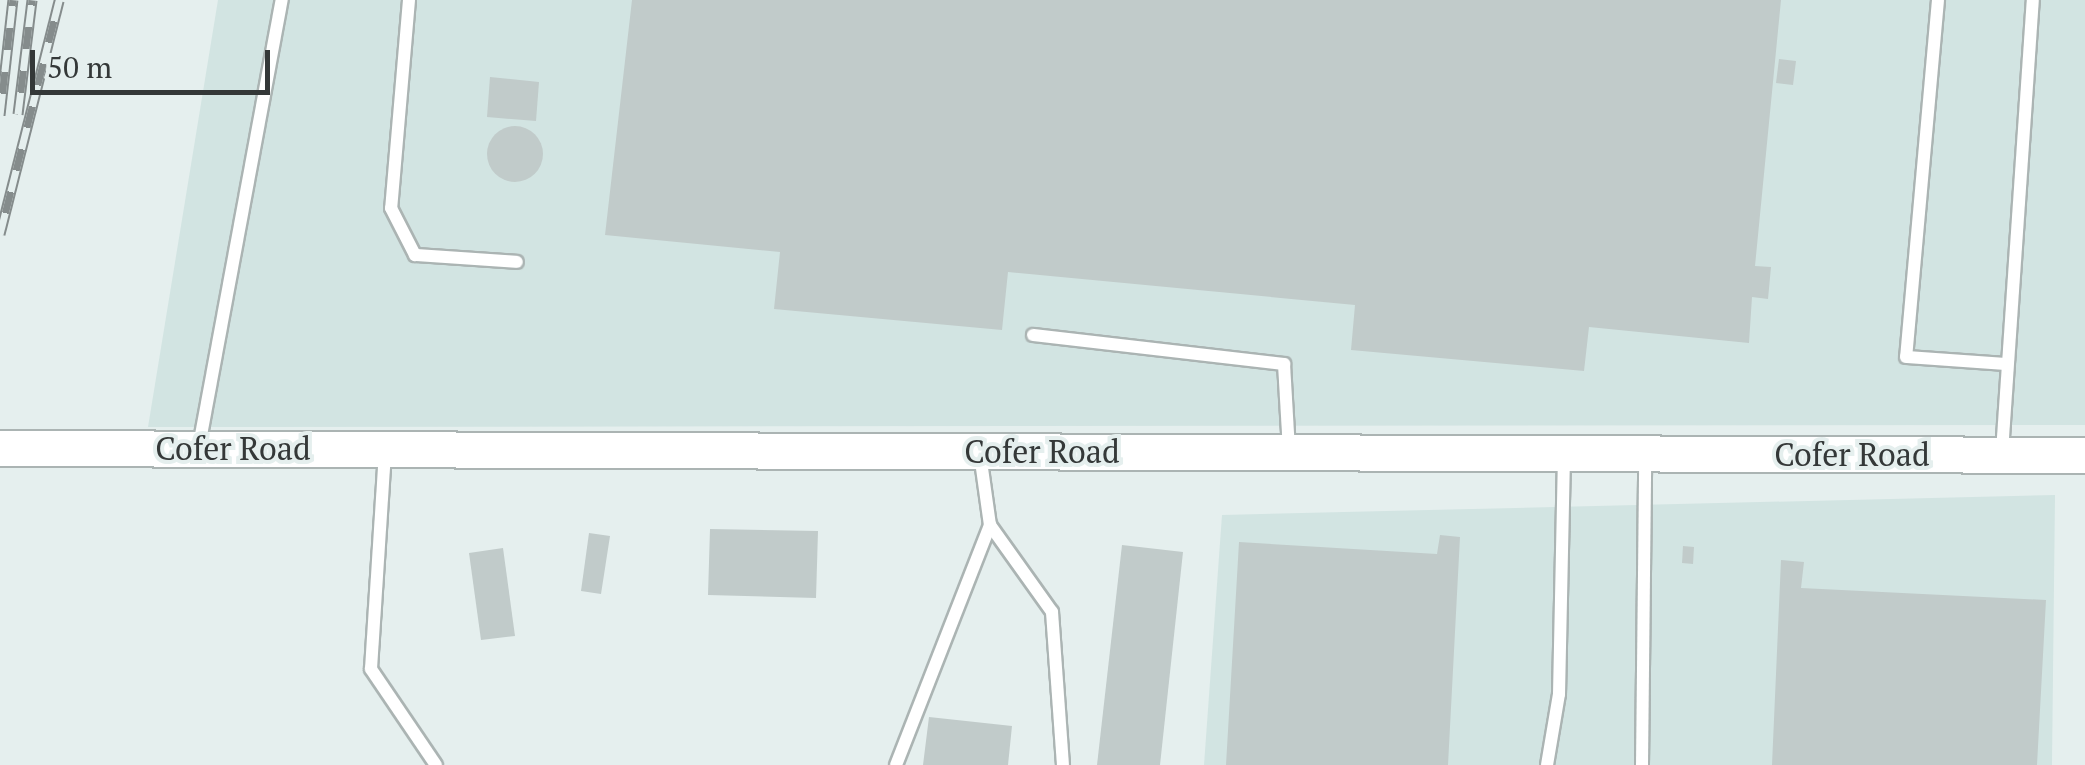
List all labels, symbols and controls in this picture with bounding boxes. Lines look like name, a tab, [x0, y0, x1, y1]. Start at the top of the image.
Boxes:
scale bar	[35, 30, 275, 92]
text: 50 m	[47, 47, 112, 87]
street label: Cofer Road	[155, 429, 311, 467]
street label: Cofer Road	[964, 432, 1120, 470]
street label: Cofer Road	[1774, 435, 1930, 473]

